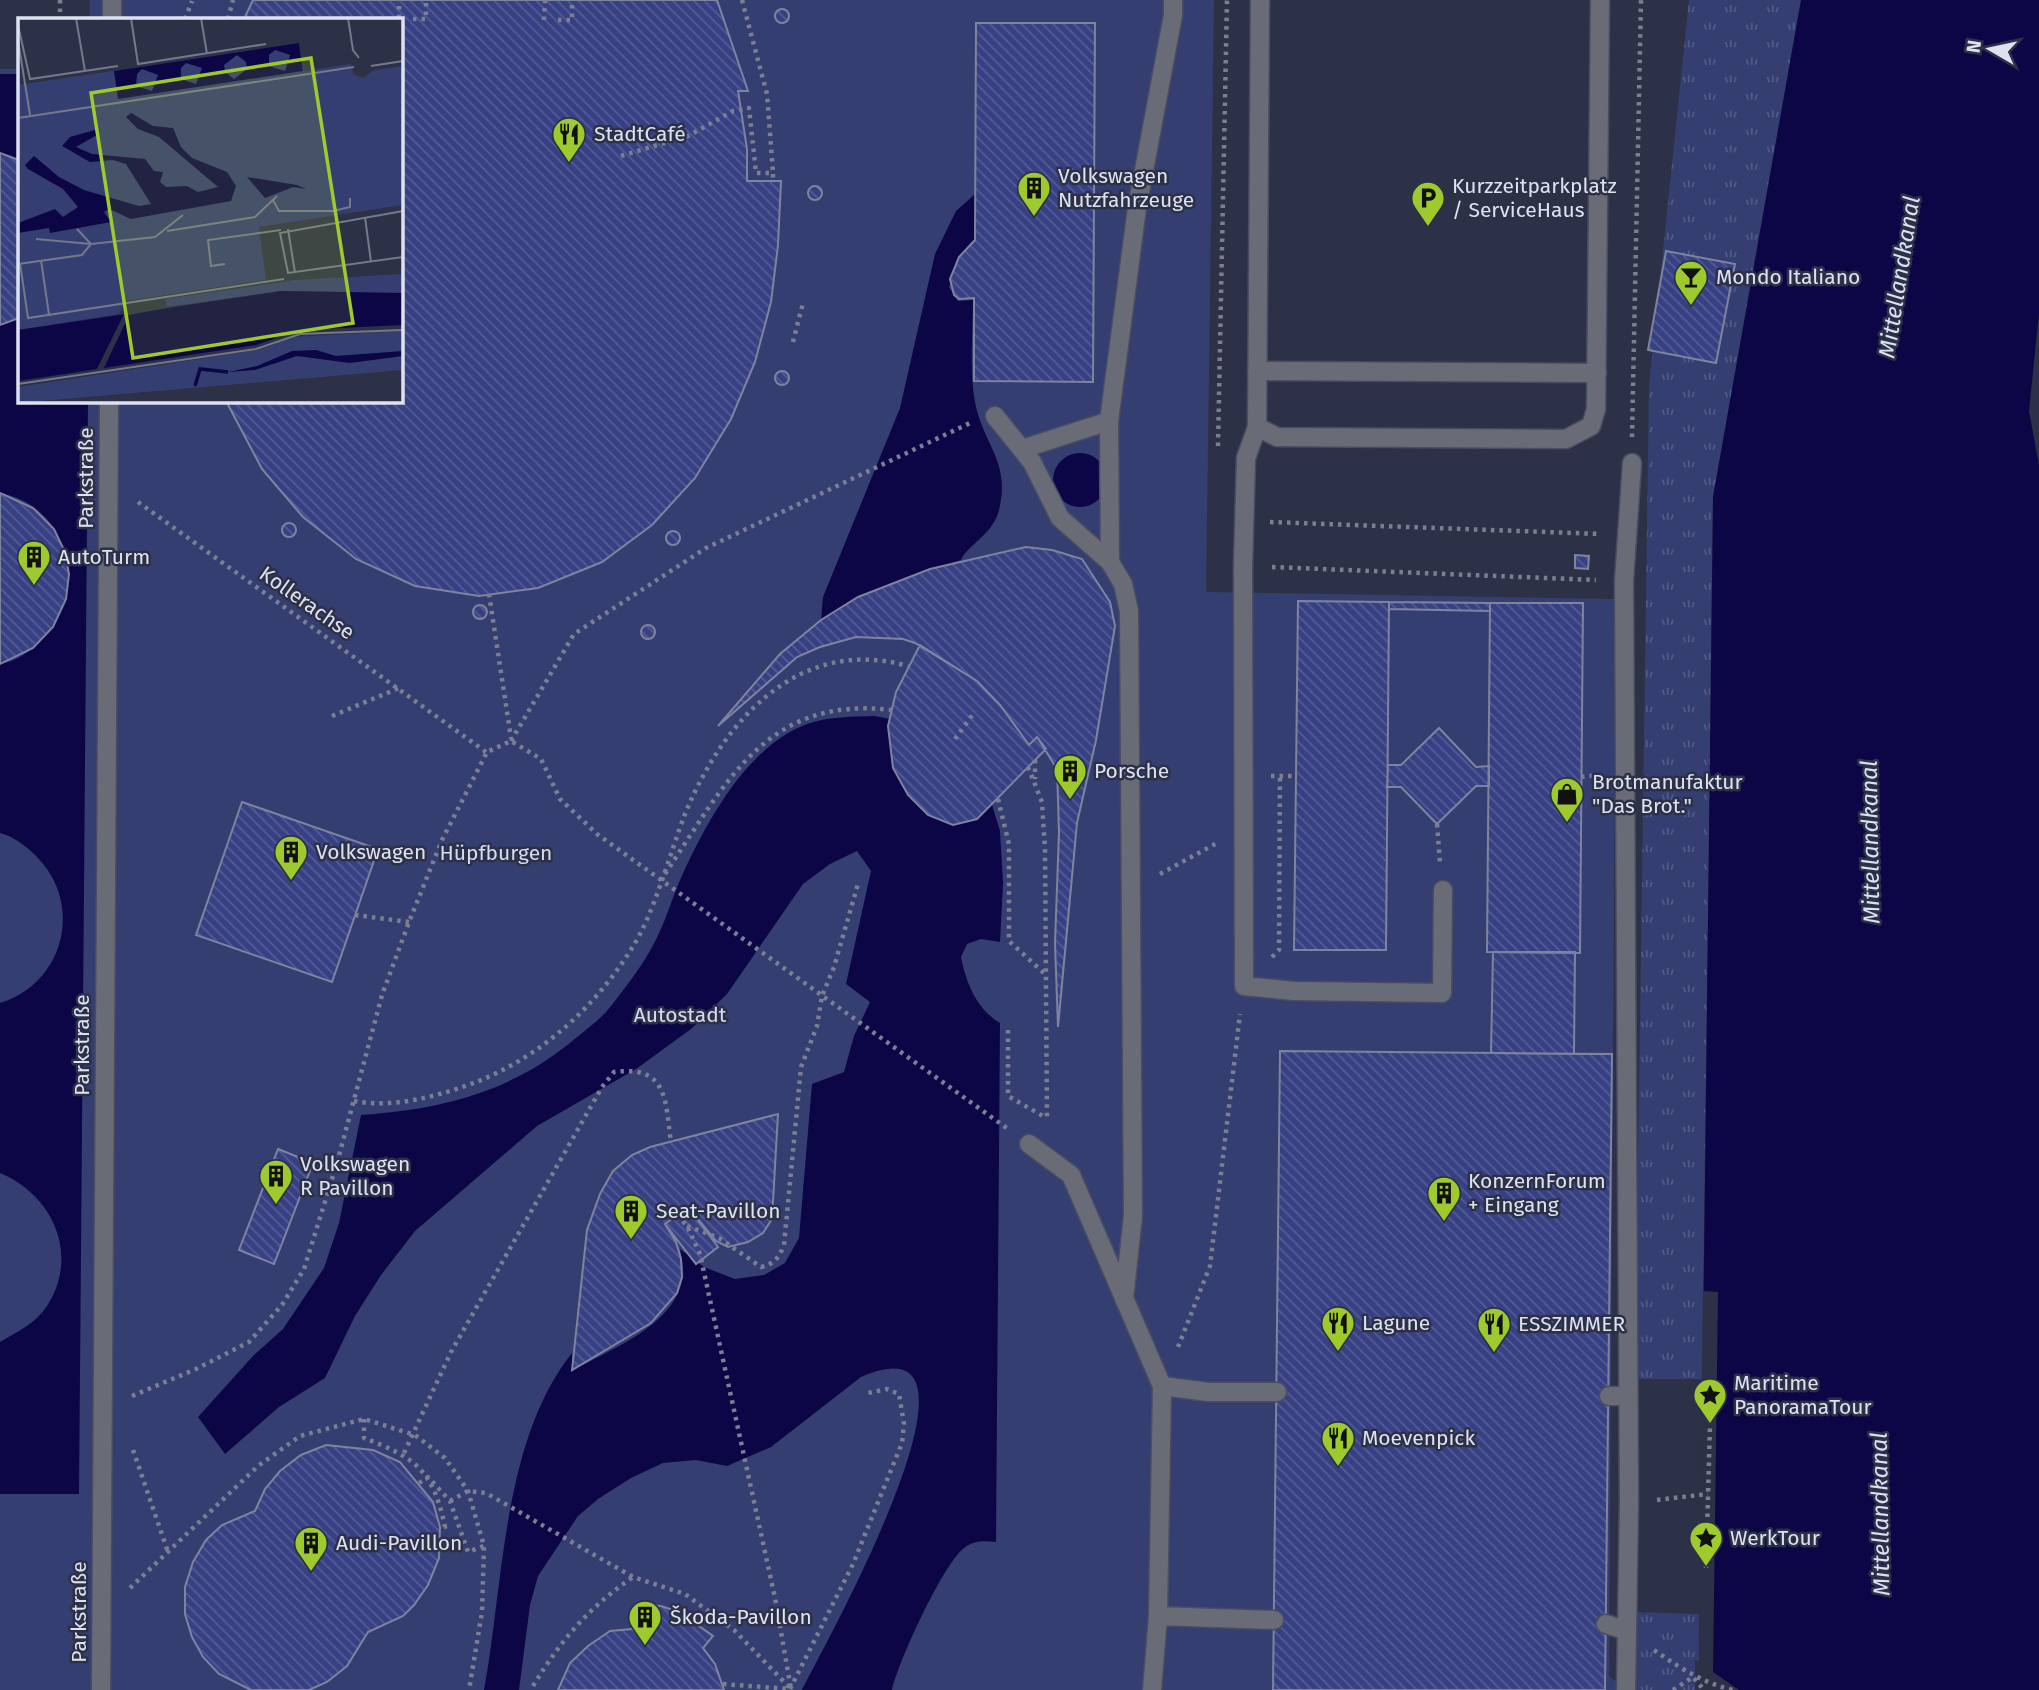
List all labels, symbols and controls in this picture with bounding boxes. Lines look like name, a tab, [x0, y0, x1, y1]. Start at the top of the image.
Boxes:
north arrow	[1955, 14, 2025, 84]
inset map	[18, 18, 402, 402]
text: N	[1961, 38, 1986, 54]
restaurant icon: StadtCafé	[550, 115, 588, 164]
place label: StadtCafé	[594, 121, 686, 147]
place label: Volkswagen Nutzfahrzeuge	[1058, 163, 1194, 213]
building icon: Volkswagen Nutzfahrzeuge	[1015, 169, 1053, 218]
place label: Kurzzeitparkplatz / ServiceHaus	[1452, 173, 1617, 223]
parking icon: Kurzzeitparkplatz / ServiceHaus	[1409, 179, 1447, 228]
water label: Mittellandkanal	[1872, 194, 1926, 360]
bar icon: Mondo Italiano	[1672, 258, 1710, 307]
place label: Mondo Italiano	[1716, 264, 1860, 290]
street label: Parkstraße	[73, 427, 99, 529]
building icon: AutoTurm	[15, 538, 53, 587]
place label: AutoTurm	[58, 544, 150, 570]
street label: Kollerachse	[254, 561, 360, 645]
building icon: Porsche	[1051, 752, 1089, 801]
place label: Porsche	[1094, 758, 1169, 784]
water label: Mittellandkanal	[1855, 760, 1885, 924]
place label: Brotmanufaktur "Das Brot."	[1592, 769, 1743, 819]
shop icon: Brotmanufaktur "Das Brot."	[1548, 775, 1586, 824]
building icon: Volkswagen	[272, 833, 310, 882]
place label: Volkswagen	[316, 839, 426, 865]
park label: Hüpfburgen	[440, 840, 552, 866]
street label: Parkstraße	[69, 994, 95, 1096]
park label: Autostadt	[634, 1002, 727, 1028]
place label: Volkswagen R Pavillon	[300, 1151, 410, 1201]
building icon: Volkswagen R Pavillon	[257, 1157, 295, 1206]
place label: KonzernForum + Eingang	[1468, 1168, 1606, 1218]
building icon: KonzernForum + Eingang	[1425, 1174, 1463, 1223]
building icon: Seat-Pavillon	[612, 1192, 650, 1241]
place label: Seat-Pavillon	[656, 1198, 781, 1224]
restaurant icon: Lagune	[1319, 1304, 1357, 1353]
restaurant icon: ESSZIMMER	[1475, 1305, 1513, 1354]
place label: Lagune	[1362, 1310, 1430, 1336]
place label: ESSZIMMER	[1518, 1311, 1625, 1337]
place label: Maritime PanoramaTour	[1734, 1370, 1872, 1420]
place icon: Maritime PanoramaTour	[1691, 1376, 1729, 1425]
restaurant icon: Moevenpick	[1319, 1419, 1357, 1468]
place label: Moevenpick	[1362, 1425, 1475, 1451]
water label: Mittellandkanal	[1865, 1432, 1895, 1596]
place icon: WerkTour	[1687, 1519, 1725, 1568]
building icon: Audi-Pavillon	[292, 1524, 330, 1573]
place label: WerkTour	[1730, 1525, 1820, 1551]
place label: Audi-Pavillon	[336, 1530, 462, 1556]
street label: Parkstraße	[66, 1561, 92, 1663]
building icon: Škoda-Pavillon	[626, 1598, 664, 1647]
place label: Škoda-Pavillon	[670, 1604, 812, 1630]

